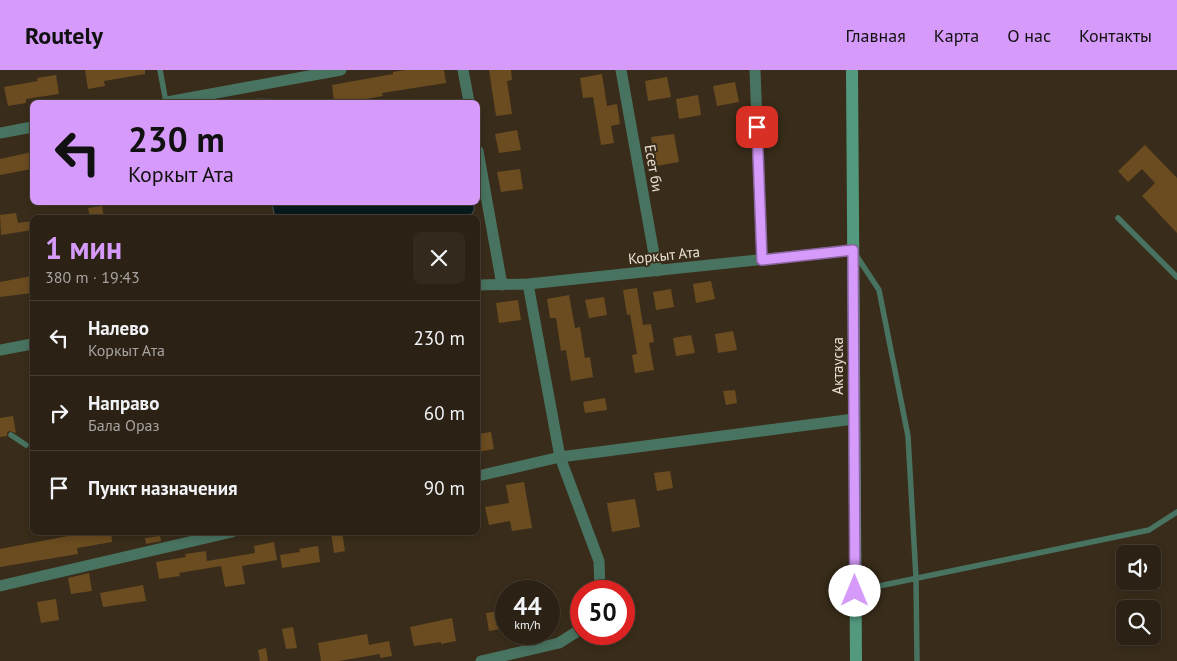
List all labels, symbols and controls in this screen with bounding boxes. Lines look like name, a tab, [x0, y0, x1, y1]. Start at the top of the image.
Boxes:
text: Routely	[25, 20, 103, 51]
text: Главная	[845, 24, 906, 47]
text: Карта	[934, 24, 979, 47]
text: О нас	[1007, 24, 1051, 47]
text: Контакты	[1079, 24, 1152, 47]
pin	[736, 106, 778, 148]
icon: arrive	[743, 113, 771, 141]
text: 230 m	[128, 116, 225, 162]
icon: left	[45, 120, 110, 185]
street label: Есет би	[640, 143, 668, 193]
text: Коркыт Ата	[128, 160, 234, 188]
text: 1 мин	[45, 228, 122, 267]
button: close	[413, 232, 465, 284]
street label: Коркыт Ата	[627, 242, 701, 268]
text: 380 m · 19:43	[45, 267, 140, 287]
text: Налево	[88, 316, 149, 340]
icon: left	[45, 324, 73, 352]
text: 230 m	[413, 326, 465, 350]
street label: Актауска	[828, 337, 847, 395]
text: Коркыт Ата	[88, 340, 165, 360]
text: Направо	[88, 391, 159, 415]
icon: right	[45, 399, 73, 427]
text: 60 m	[424, 401, 465, 425]
text: Бала Ораз	[88, 415, 160, 435]
icon: arrive	[45, 474, 73, 502]
text: Пункт назначения	[88, 476, 238, 500]
text: 90 m	[424, 476, 465, 500]
map controls	[1116, 545, 1161, 645]
button: sound	[1116, 545, 1161, 590]
position arrow	[828, 564, 880, 616]
speed limit sign: 50	[570, 580, 635, 645]
text: 44	[513, 590, 542, 622]
button: search	[1116, 600, 1161, 645]
text: km/h	[514, 617, 541, 632]

